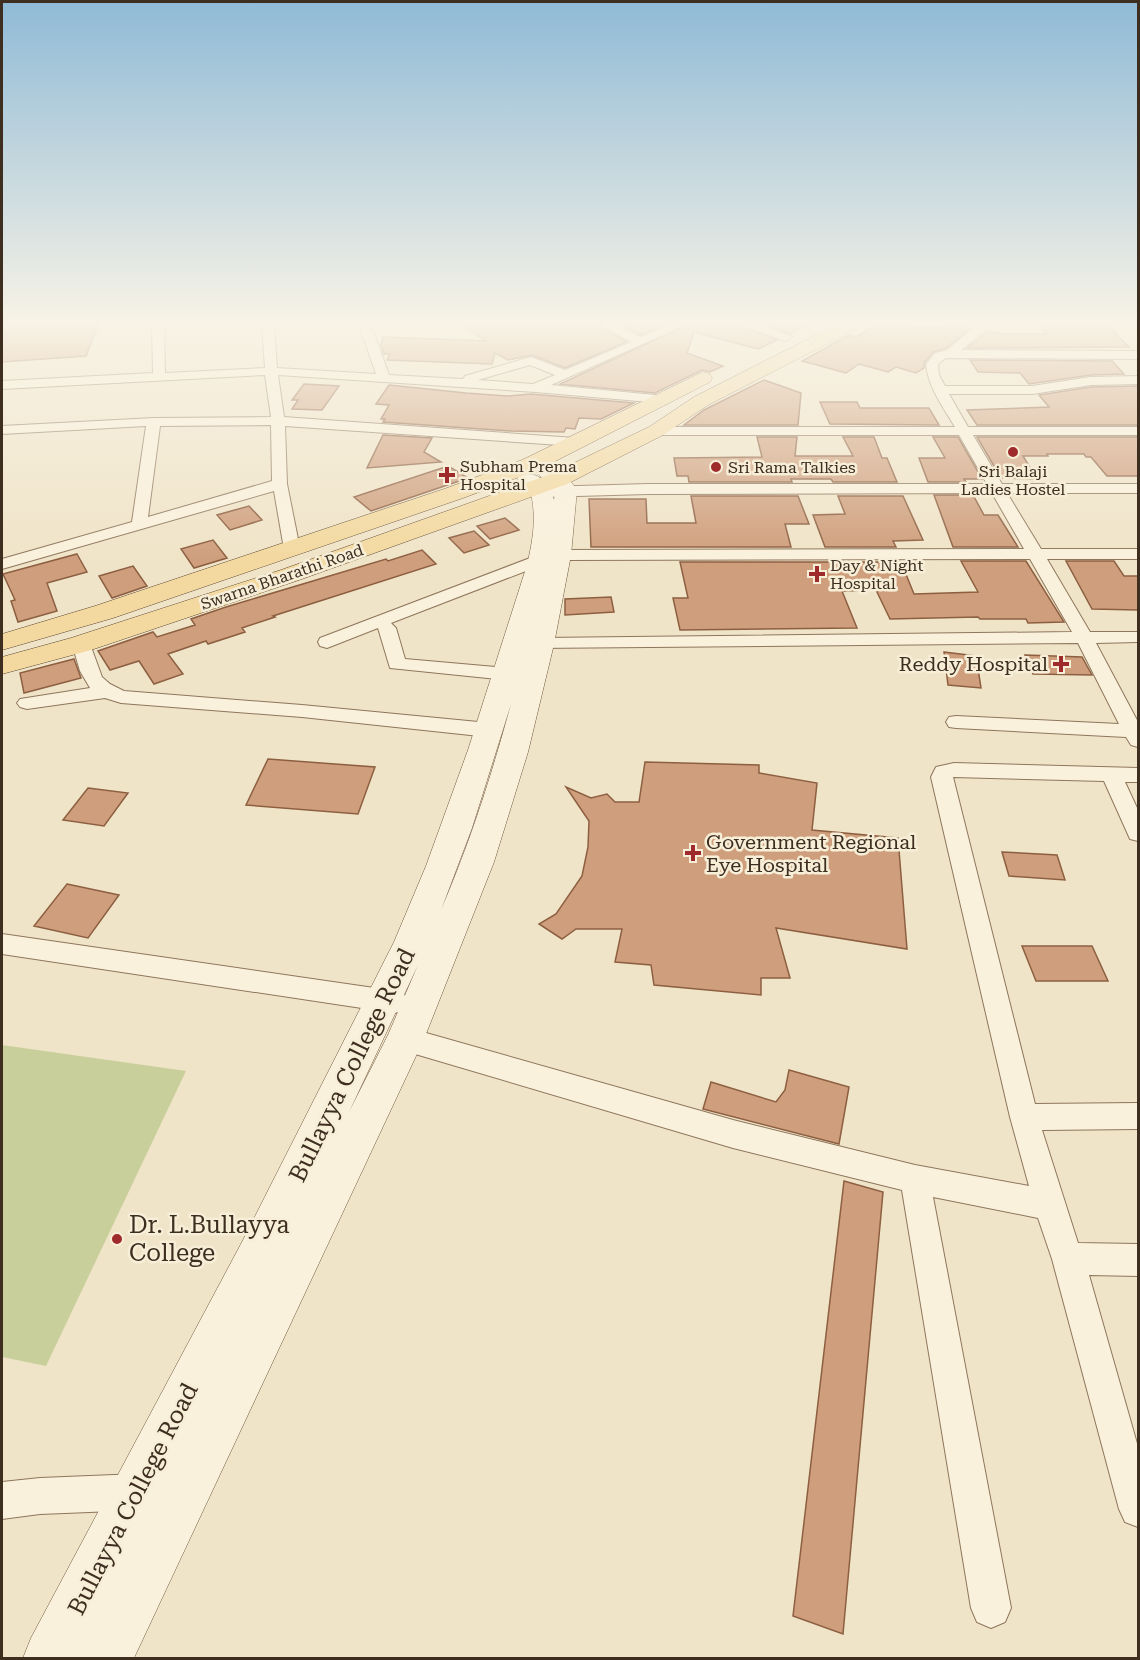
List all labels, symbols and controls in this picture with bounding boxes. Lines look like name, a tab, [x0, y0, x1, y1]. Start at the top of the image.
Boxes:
marker: Sri Balaji Ladies Hostel	[1006, 445, 1020, 459]
place label: Subham Prema Hospital	[460, 457, 577, 494]
place label: Sri Rama Talkies	[728, 458, 856, 477]
marker: Sri Rama Talkies	[709, 460, 723, 474]
place label: Sri Balaji Ladies Hostel	[961, 462, 1065, 499]
marker: Subham Prema Hospital	[438, 466, 456, 484]
street label: Swarna Bharathi Road	[198, 540, 366, 614]
place label: Day & Night Hospital	[830, 556, 923, 593]
marker: Day & Night Hospital	[808, 565, 826, 583]
place label: Reddy Hospital	[899, 652, 1048, 676]
marker: Reddy Hospital	[1052, 655, 1070, 673]
place label: Government Regional Eye Hospital	[706, 830, 916, 877]
marker: Government Regional Eye Hospital	[684, 844, 702, 862]
street label: Bullayya College Road	[283, 943, 421, 1187]
place label: Dr. L.Bullayya College	[129, 1211, 290, 1267]
marker: Dr. L.Bullayya College	[110, 1232, 124, 1246]
street label: Bullayya College Road	[62, 1378, 204, 1620]

